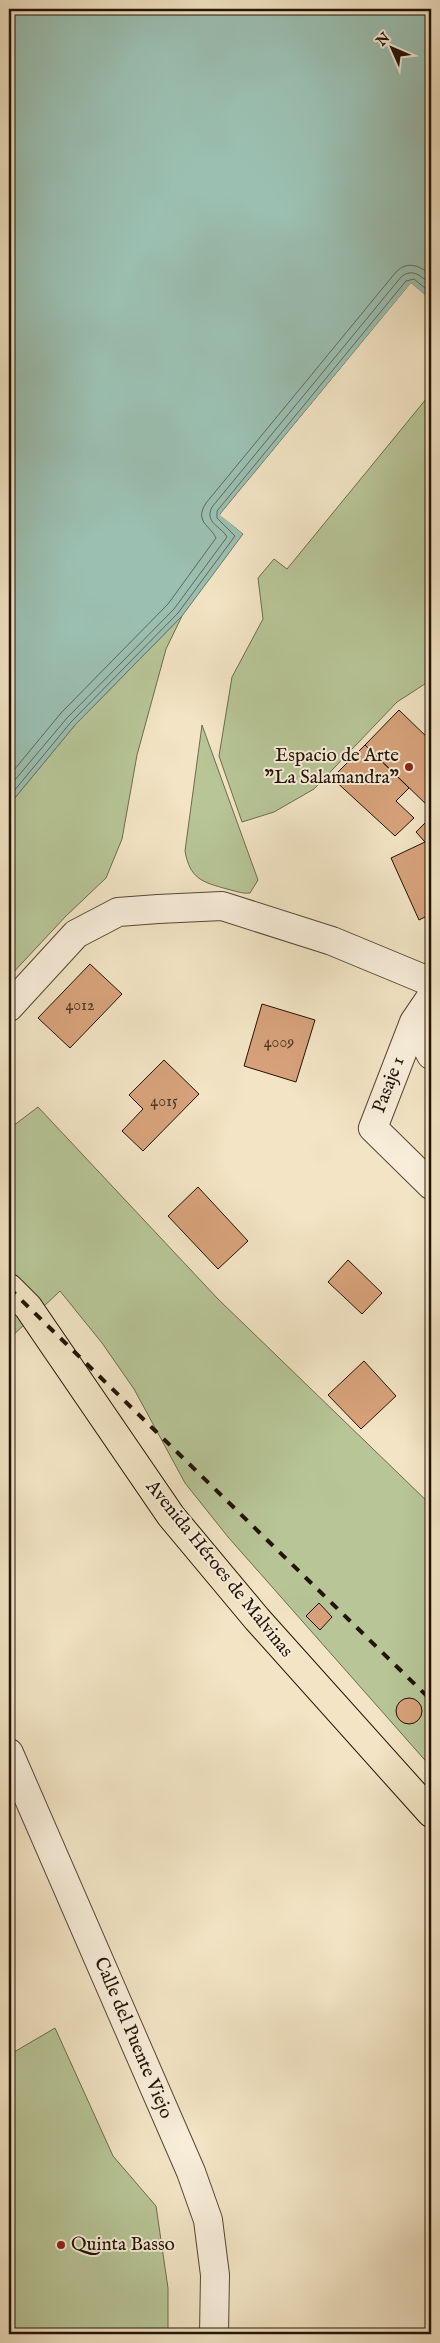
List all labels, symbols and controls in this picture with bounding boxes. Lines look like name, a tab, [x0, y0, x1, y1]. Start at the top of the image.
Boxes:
north arrow	[368, 22, 418, 72]
text: N	[372, 29, 394, 51]
place label: Espacio de Arte "La Salamandra"	[265, 744, 399, 790]
marker: Espacio de Arte "La Salamandra"	[403, 761, 415, 773]
house number: 4012	[65, 996, 95, 1016]
house number: 4009	[264, 1033, 294, 1053]
street label: Pasaje 1	[367, 1053, 411, 1117]
house number: 4015	[150, 1092, 178, 1112]
street label: Avenida Héroes de Malvinas	[139, 1475, 298, 1663]
street label: Calle del Puente Viejo	[88, 1954, 178, 2122]
place label: Quinta Basso	[71, 2233, 175, 2257]
marker: Quinta Basso	[55, 2239, 67, 2251]

